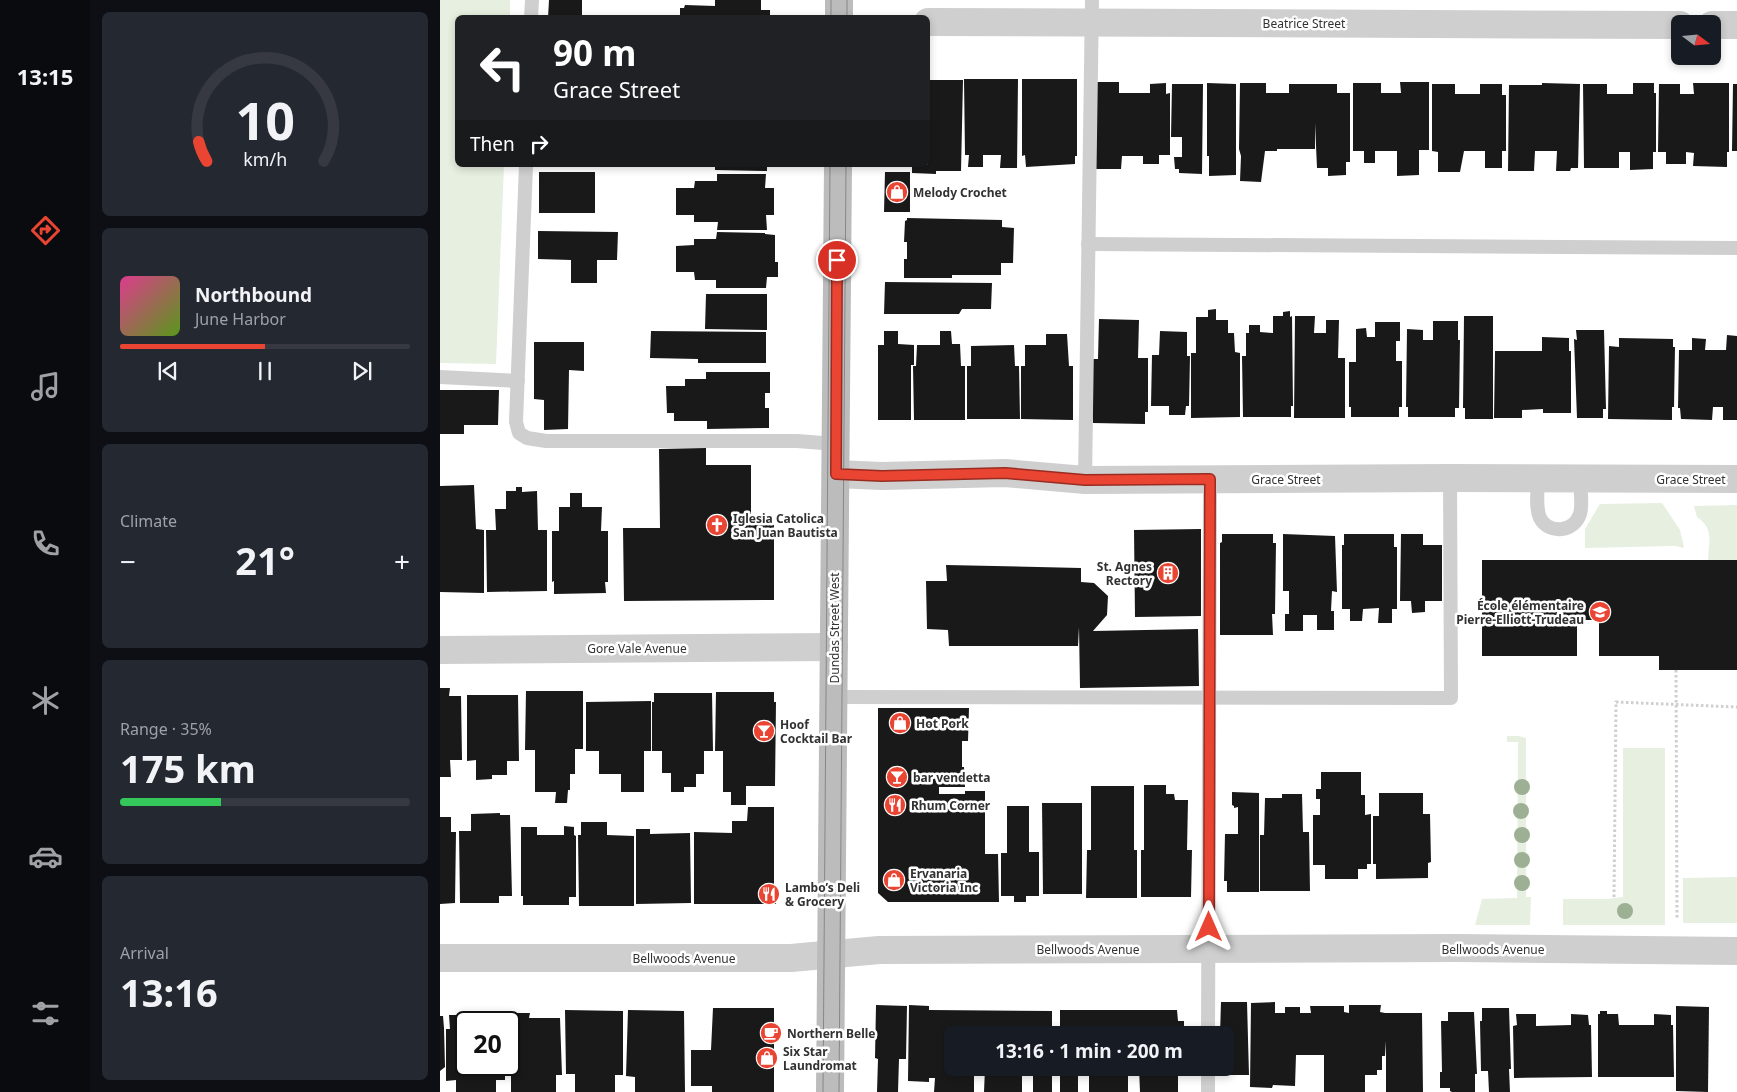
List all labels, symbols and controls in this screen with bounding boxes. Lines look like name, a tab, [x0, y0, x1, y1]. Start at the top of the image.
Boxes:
street label: Beatrice Street	[1263, 15, 1346, 32]
north arrow	[1671, 15, 1721, 65]
map controls	[1671, 15, 1721, 65]
text: 90 m	[553, 29, 636, 76]
icon: left	[470, 35, 535, 100]
text: 13:15	[17, 61, 73, 91]
text: Grace Street	[553, 74, 680, 104]
text: 10	[235, 84, 295, 155]
icon: right	[525, 130, 553, 158]
text: Then	[470, 131, 515, 157]
text: km/h	[243, 147, 287, 171]
shop icon: Melody Crochet	[885, 180, 909, 204]
place label: Melody Crochet	[913, 184, 1007, 201]
icon: directions	[28, 213, 63, 248]
pin	[816, 239, 858, 281]
icon: arrive	[823, 246, 851, 274]
text: Northbound	[195, 282, 312, 308]
text: June Harbor	[195, 308, 286, 330]
icon: previous	[154, 357, 182, 385]
icon: pause	[251, 357, 279, 385]
icon: next	[348, 357, 376, 385]
icon: music	[28, 369, 63, 404]
street label: Grace Street	[1251, 471, 1321, 488]
street label: Grace Street	[1656, 471, 1726, 488]
text: Climate	[120, 510, 177, 532]
place label: Iglesia Catolica San Juan Bautista	[733, 510, 838, 541]
church icon: Iglesia Catolica San Juan Bautista	[705, 513, 729, 537]
icon: phone	[28, 526, 63, 561]
text: 21°	[235, 534, 295, 586]
text: −	[120, 542, 136, 580]
text: +	[394, 542, 410, 580]
place label: St. Agnes Rectory	[1097, 558, 1152, 589]
building icon: St. Agnes Rectory	[1156, 561, 1180, 585]
street label: Dundas Street West	[826, 572, 843, 683]
place label: École élémentaire Pierre-Elliott-Trudeau	[1456, 597, 1584, 628]
school or university icon: École élémentaire Pierre-Elliott-Trudeau	[1588, 600, 1612, 624]
street label: Gore Vale Avenue	[587, 640, 687, 657]
icon: climate	[28, 683, 63, 718]
shop icon: Hot Pork	[888, 711, 912, 735]
place label: Hot Pork	[916, 715, 969, 732]
place label: Hoof Cocktail Bar	[780, 716, 853, 747]
text: Range · 35%	[120, 718, 212, 740]
bar icon: Hoof Cocktail Bar	[752, 719, 776, 743]
text: 175 km	[120, 742, 256, 794]
bar icon: bar vendetta	[885, 765, 909, 789]
place label: bar vendetta	[913, 769, 990, 786]
restaurant icon: Rhum Corner	[883, 793, 907, 817]
place label: Rhum Corner	[911, 797, 991, 814]
icon: car	[28, 839, 63, 874]
place label: Ervanaria Victoria Inc	[910, 865, 978, 896]
shop icon: Ervanaria Victoria Inc	[882, 868, 906, 892]
place label: Lambo’s Deli & Grocery	[785, 879, 860, 910]
restaurant icon: Lambo’s Deli & Grocery	[757, 882, 781, 906]
position arrow	[1182, 900, 1234, 952]
street label: Bellwoods Avenue	[1036, 941, 1140, 958]
street label: Bellwoods Avenue	[1441, 941, 1545, 958]
text: Arrival	[120, 942, 169, 964]
street label: Bellwoods Avenue	[632, 950, 736, 967]
text: 13:16	[120, 966, 218, 1018]
icon: filters	[28, 996, 63, 1031]
speed limit sign: 20	[455, 1011, 520, 1076]
cafe icon: Northern Belle	[759, 1021, 783, 1045]
place label: Northern Belle	[787, 1025, 876, 1042]
text: 13:16 · 1 min · 200 m	[995, 1038, 1183, 1064]
place label: Six Star Laundromat	[783, 1043, 857, 1074]
shop icon: Six Star Laundromat	[755, 1046, 779, 1070]

